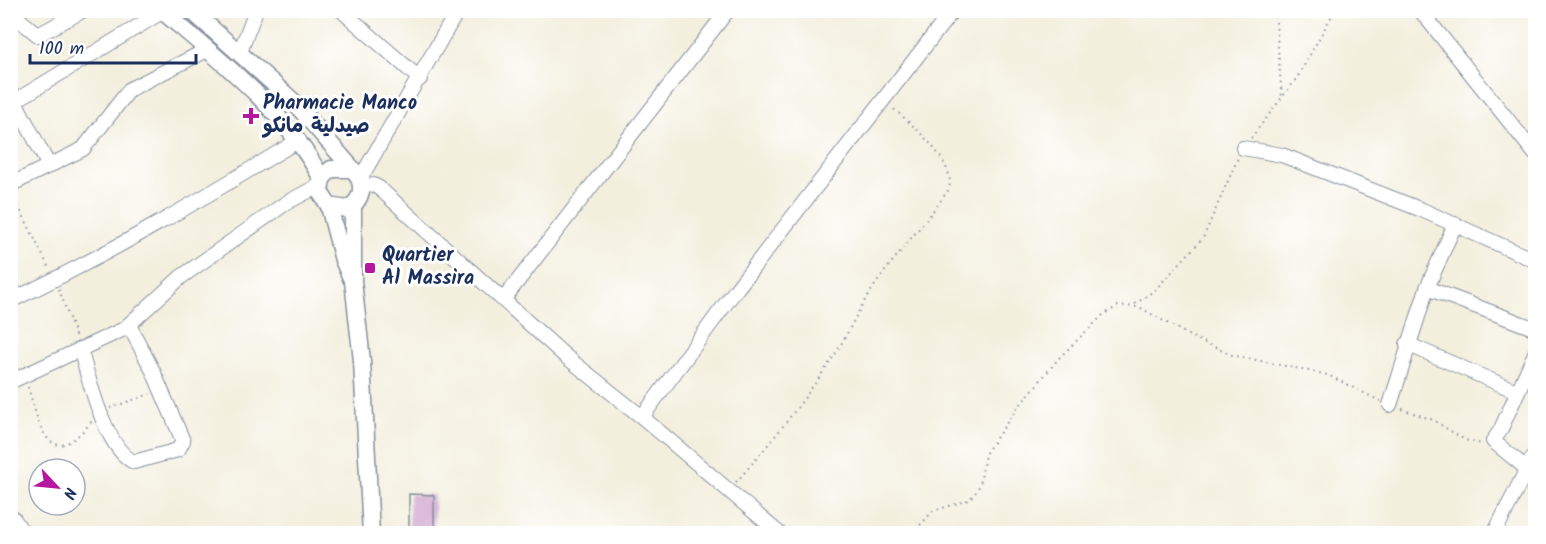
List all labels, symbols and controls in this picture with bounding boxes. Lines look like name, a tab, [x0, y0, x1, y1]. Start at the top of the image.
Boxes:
scale bar	[30, 27, 196, 65]
text: 100 m	[39, 35, 84, 64]
place label: Pharmacie Manco صيدلية مانكو	[261, 88, 417, 143]
marker: Pharmacie Manco صيدلية مانكو	[244, 109, 258, 123]
place label: Quartier Al Massira	[382, 240, 474, 295]
marker: Quartier Al Massira	[363, 261, 377, 275]
north arrow	[27, 457, 87, 517]
text: N	[56, 483, 83, 503]

